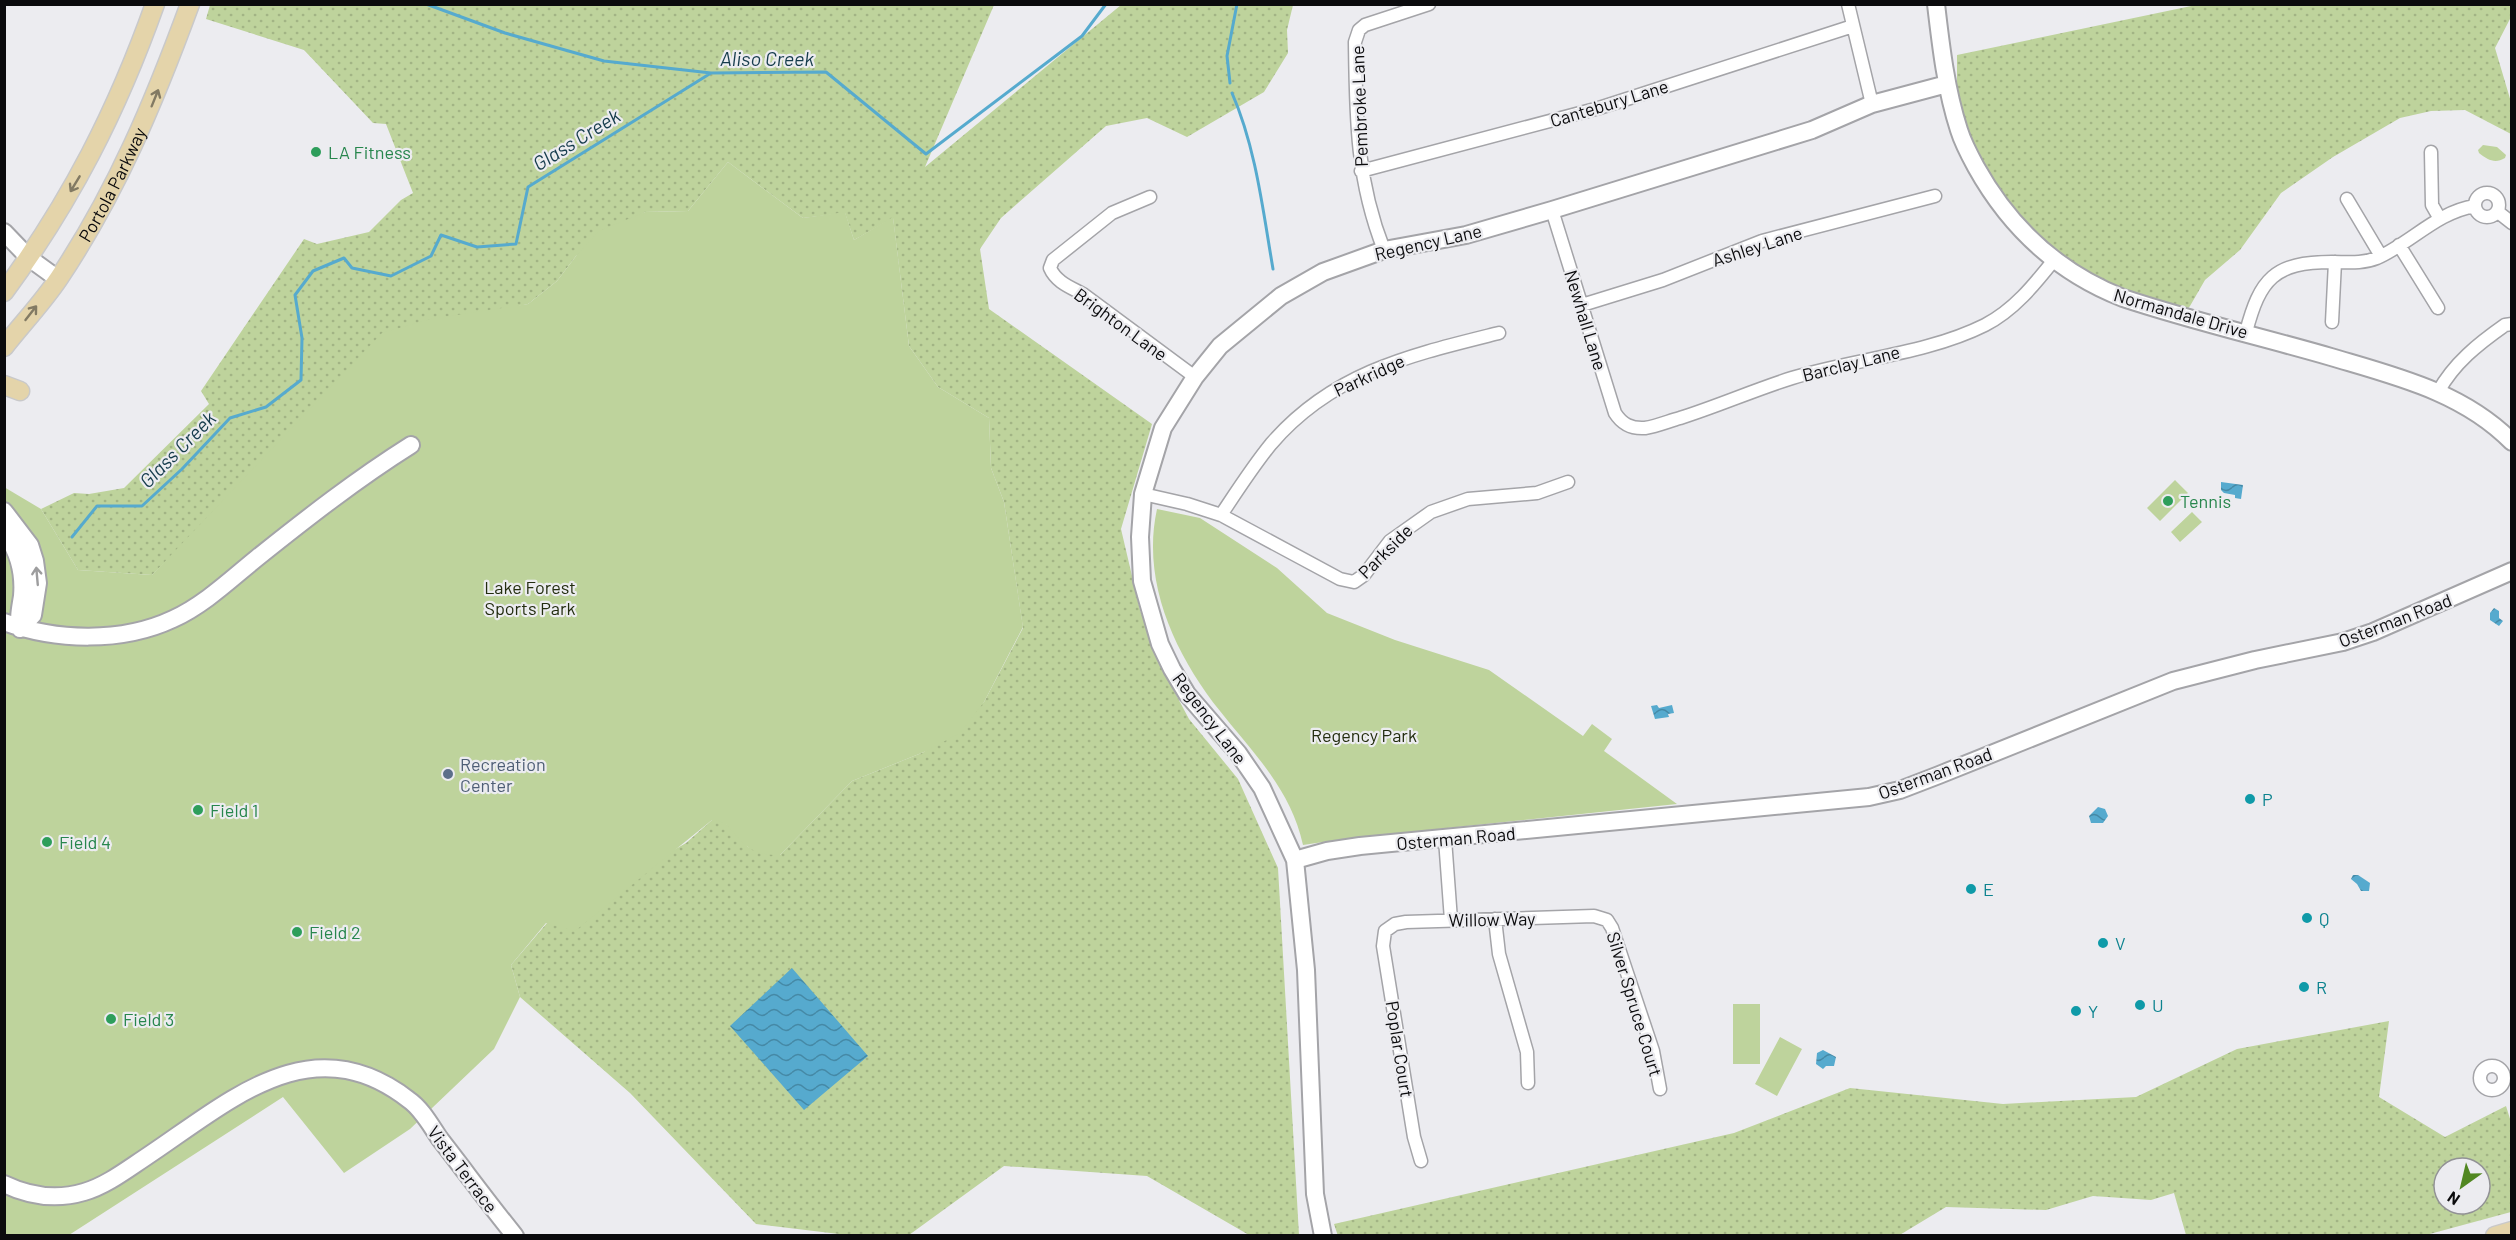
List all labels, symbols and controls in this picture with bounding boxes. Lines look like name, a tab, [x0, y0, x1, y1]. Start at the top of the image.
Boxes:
street label: Pembroke Lane	[1346, 45, 1372, 167]
water label: Aliso Creek	[720, 46, 814, 70]
street label: Cantebury Lane	[1547, 75, 1671, 131]
one-way arrow	[150, 89, 161, 108]
water label: Glass Creek	[528, 103, 624, 175]
street label: Portola Parkway	[74, 124, 150, 246]
place label: LA Fitness	[328, 141, 411, 163]
marker: LA Fitness	[309, 145, 323, 159]
one-way arrow	[68, 175, 80, 192]
street label: Regency Lane	[1372, 219, 1484, 265]
street label: Ashley Lane	[1709, 221, 1805, 271]
street label: Newhall Lane	[1560, 267, 1612, 373]
street label: Brighton Lane	[1070, 283, 1172, 365]
street label: Normandale Drive	[2111, 283, 2251, 343]
one-way arrow	[25, 305, 38, 321]
street label: Barclay Lane	[1800, 340, 1902, 386]
street label: Parkridge	[1330, 349, 1408, 401]
water label: Glass Creek	[134, 406, 220, 492]
place label: Tennis	[2180, 490, 2231, 512]
marker: Tennis	[2161, 494, 2175, 508]
street label: Parkside	[1353, 519, 1417, 583]
one-way arrow	[31, 566, 42, 586]
park label: Lake Forest Sports Park	[484, 576, 576, 619]
street label: Osterman Road	[2335, 588, 2455, 652]
street label: Regency Lane	[1168, 668, 1252, 768]
park label: Regency Park	[1311, 724, 1417, 746]
street label: Osterman Road	[1875, 742, 1995, 804]
place label: Recreation Center	[460, 753, 546, 796]
marker: Recreation Center	[441, 767, 455, 781]
place label: P	[2262, 788, 2273, 810]
marker: P	[2243, 792, 2257, 806]
place label: Field 1	[210, 799, 258, 821]
marker: Field 1	[191, 803, 205, 817]
street label: Osterman Road	[1396, 822, 1516, 854]
place label: Field 4	[59, 831, 111, 853]
marker: Field 4	[40, 835, 54, 849]
place label: E	[1983, 878, 1994, 900]
marker: E	[1964, 882, 1978, 896]
street label: Willow Way	[1448, 907, 1536, 931]
place label: Q	[2319, 907, 2329, 929]
marker: Q	[2300, 911, 2314, 925]
place label: Field 2	[309, 921, 361, 943]
marker: Field 2	[290, 925, 304, 939]
street label: Silver Spruce Court	[1603, 929, 1667, 1079]
place label: V	[2115, 932, 2126, 954]
marker: V	[2096, 936, 2110, 950]
place label: R	[2316, 976, 2327, 998]
marker: R	[2297, 980, 2311, 994]
place label: U	[2152, 994, 2164, 1016]
marker: U	[2133, 998, 2147, 1012]
street label: Poplar Court	[1382, 999, 1418, 1099]
place label: Y	[2088, 1000, 2098, 1022]
marker: Y	[2069, 1004, 2083, 1018]
place label: Field 3	[123, 1008, 174, 1030]
marker: Field 3	[104, 1012, 118, 1026]
street label: Vista Terrace	[423, 1121, 503, 1217]
north arrow	[2432, 1156, 2492, 1216]
text: N	[2444, 1188, 2463, 1210]

